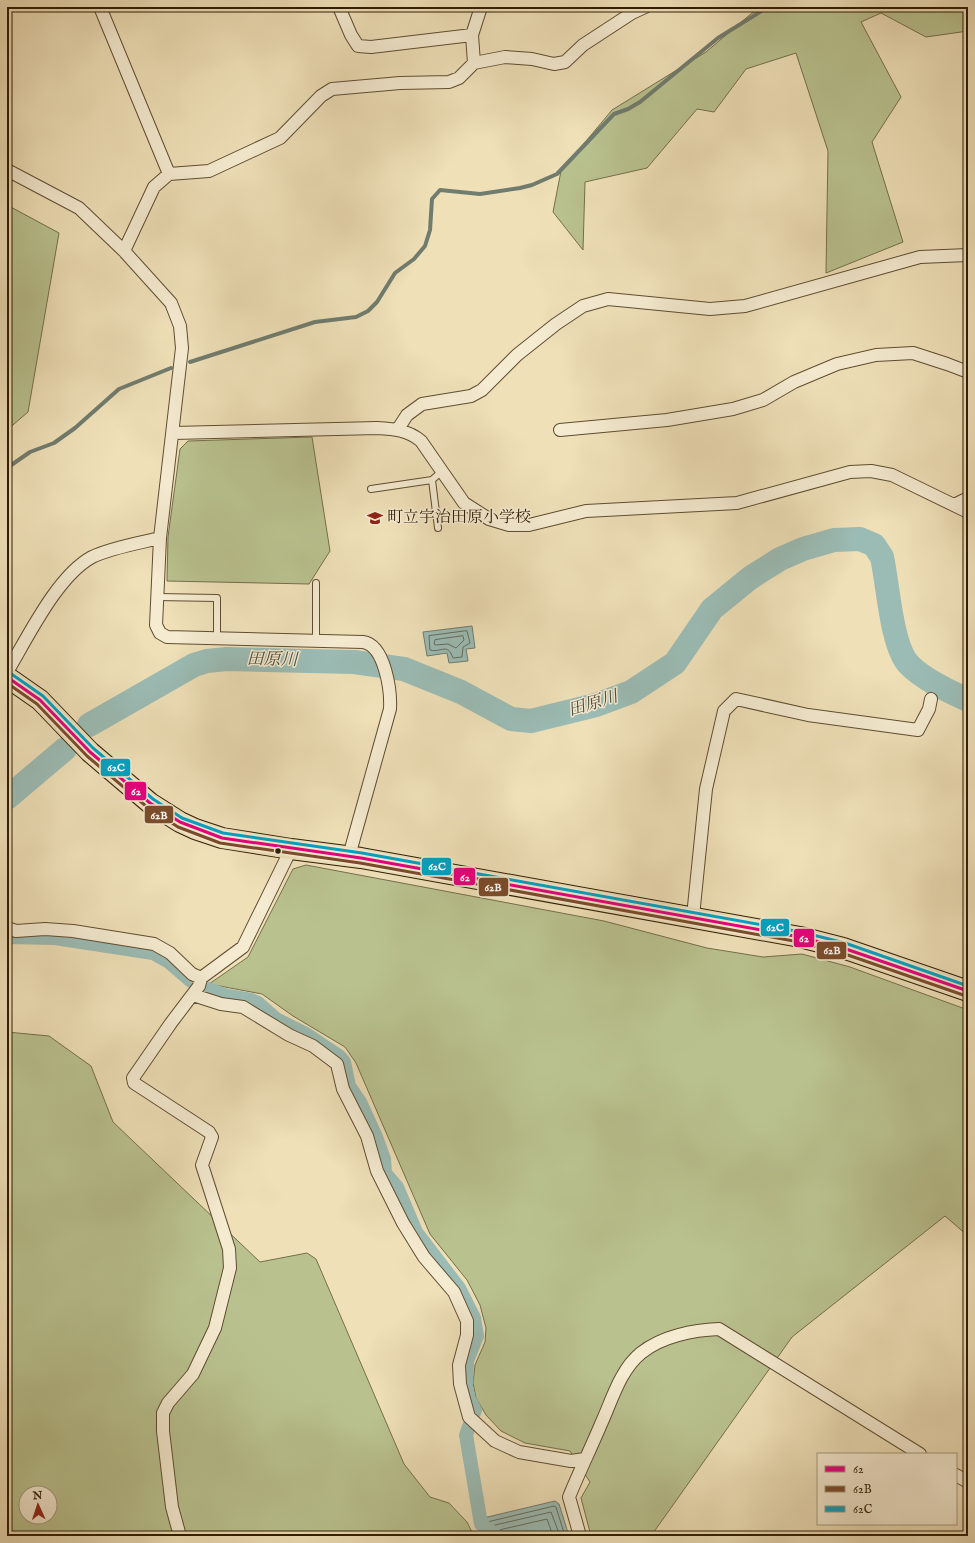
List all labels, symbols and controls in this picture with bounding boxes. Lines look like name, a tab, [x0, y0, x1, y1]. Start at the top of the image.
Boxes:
place label: 町立宇治田原小学校	[387, 508, 531, 528]
school or university icon: 町立宇治田原小学校	[366, 509, 384, 527]
water label: 田原川	[246, 649, 300, 671]
water label: 田原川	[566, 686, 622, 721]
line badge: 62C	[100, 758, 131, 777]
text: 62C	[107, 761, 125, 775]
line badge: 62	[124, 781, 147, 801]
text: 62	[131, 785, 142, 799]
line badge: 62B	[144, 805, 174, 824]
text: 62B	[150, 809, 168, 823]
unlabelled marker	[273, 846, 283, 856]
line badge: 62C	[421, 857, 452, 876]
text: 62C	[428, 860, 446, 874]
line badge: 62	[453, 867, 476, 886]
text: 62	[460, 871, 471, 885]
line badge: 62B	[478, 877, 509, 897]
text: 62B	[484, 881, 502, 895]
line badge: 62C	[760, 918, 790, 937]
text: 62C	[766, 921, 784, 935]
line badge: 62	[793, 928, 815, 948]
text: 62	[799, 932, 810, 946]
line badge: 62B	[816, 941, 847, 960]
text: 62B	[823, 944, 841, 958]
legend	[817, 1453, 957, 1525]
text: 62	[853, 1462, 864, 1477]
text: 62B	[853, 1482, 872, 1497]
north arrow	[18, 1485, 58, 1525]
text: N	[31, 1489, 43, 1503]
text: 62C	[853, 1502, 873, 1517]

